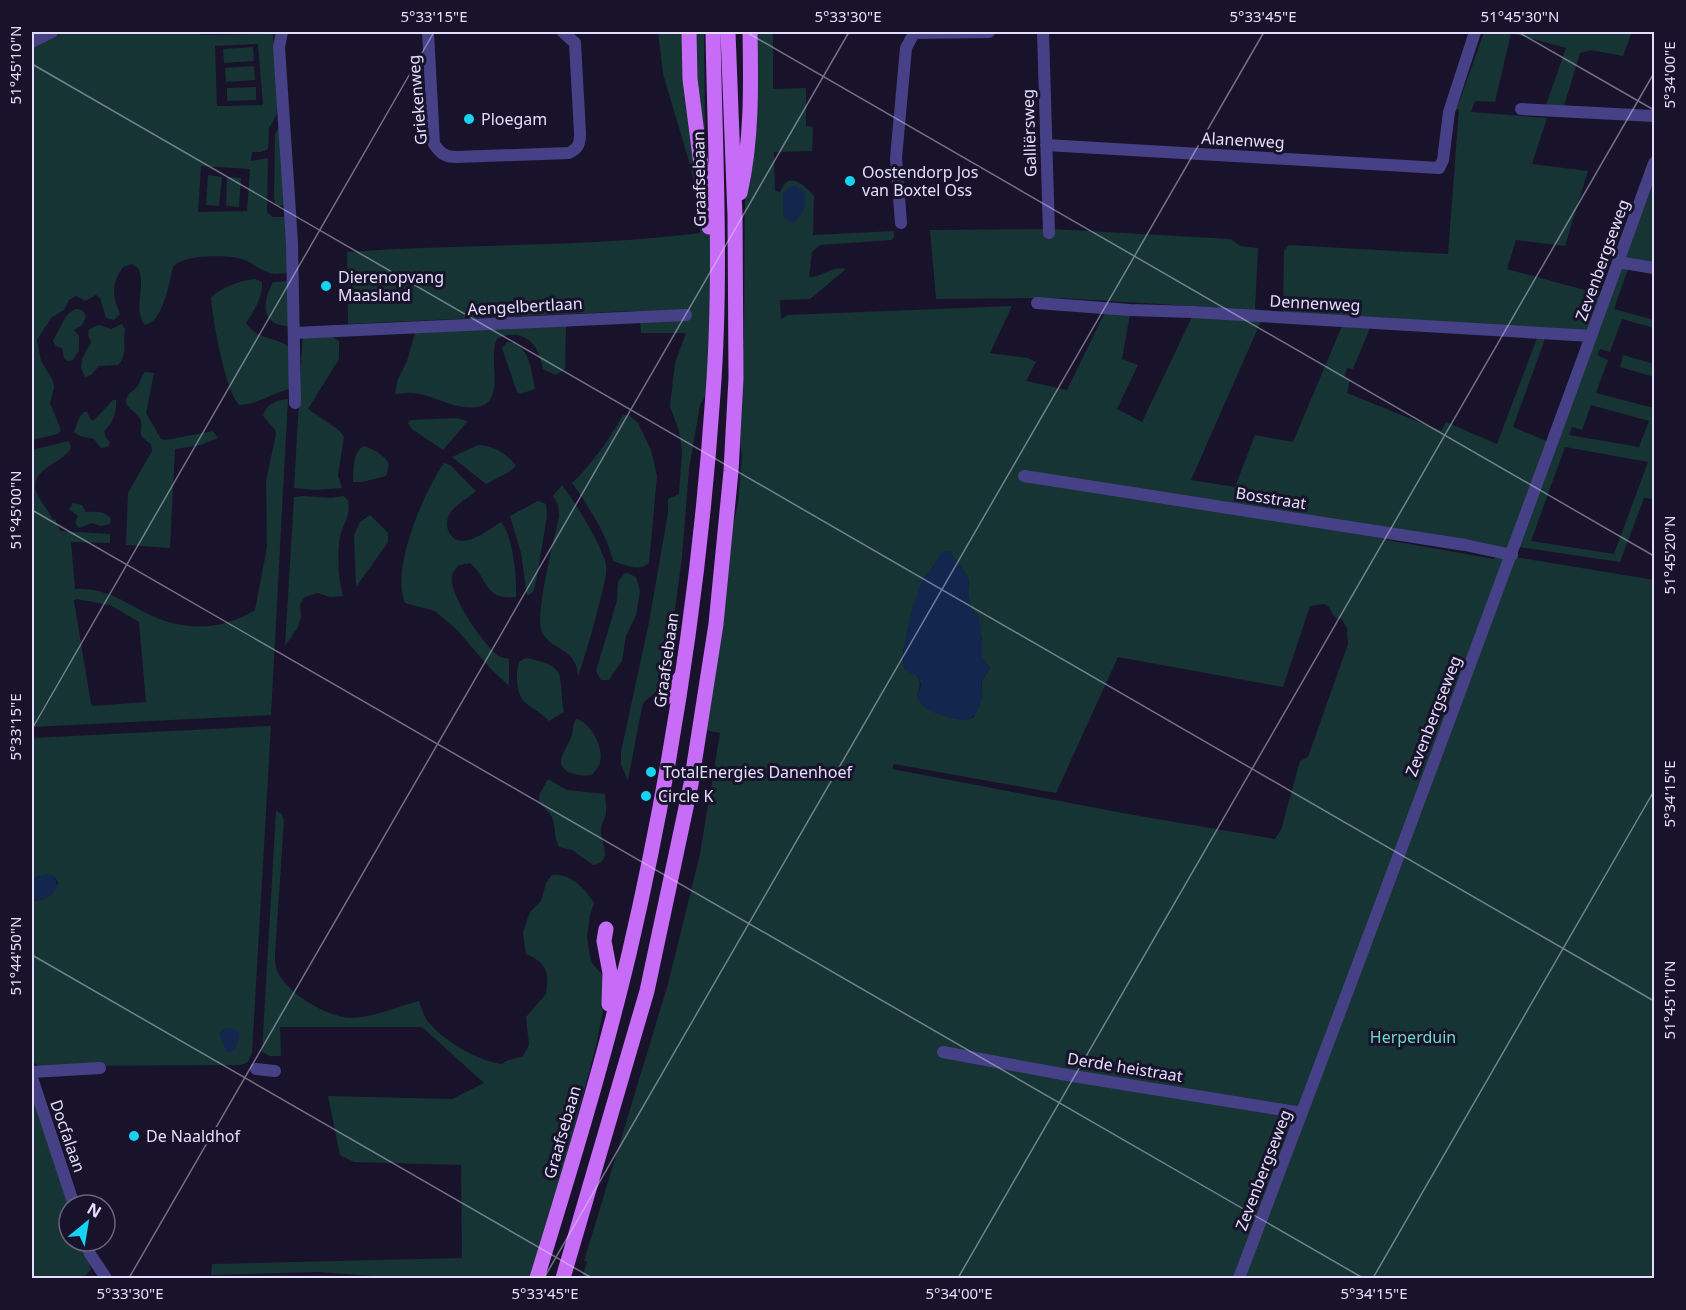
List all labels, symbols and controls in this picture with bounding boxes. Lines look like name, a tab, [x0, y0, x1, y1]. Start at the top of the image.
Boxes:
text: 5°33'15"E	[400, 6, 468, 26]
text: 5°33'30"E	[814, 6, 882, 26]
text: 5°33'45"E	[1229, 6, 1297, 26]
text: 51°45'30"N	[1481, 6, 1559, 26]
text: 51°45'10"N	[5, 26, 25, 104]
text: 5°34'00"E	[1659, 41, 1679, 109]
street label: Griekenweg	[402, 54, 432, 146]
street label: Galliërsweg	[1016, 89, 1042, 177]
place label: Ploegam	[481, 108, 547, 130]
marker: Ploegam	[462, 112, 476, 126]
street label: Alanenweg	[1201, 127, 1285, 153]
street label: Graafsebaan	[687, 131, 711, 227]
place label: Oostendorp Jos van Boxtel Oss	[862, 161, 978, 201]
marker: Oostendorp Jos van Boxtel Oss	[843, 174, 857, 188]
street label: Zevenbergseweg	[1570, 196, 1634, 324]
place label: Dierenopvang Maasland	[338, 266, 444, 306]
marker: Dierenopvang Maasland	[319, 279, 333, 293]
street label: Dennenweg	[1269, 290, 1361, 316]
street label: Aengelbertlaan	[467, 292, 583, 320]
text: 51°45'00"N	[5, 471, 25, 549]
street label: Bosstraat	[1234, 482, 1308, 514]
text: 51°45'20"N	[1659, 516, 1679, 594]
street label: Graafsebaan	[648, 611, 684, 709]
street label: Zevenbergseweg	[1400, 652, 1466, 780]
text: 5°33'15"E	[5, 693, 25, 761]
text: 5°34'15"E	[1659, 760, 1679, 828]
place label: TotalEnergies Danenhoef	[663, 761, 853, 783]
marker: TotalEnergies Danenhoef	[644, 765, 658, 779]
place label: Circle K	[658, 785, 714, 807]
marker: Circle K	[639, 789, 653, 803]
text: 51°44'50"N	[5, 917, 25, 995]
text: 51°45'10"N	[1659, 961, 1679, 1039]
park label: Herperduin	[1370, 1026, 1456, 1048]
street label: Derde heistraat	[1066, 1047, 1184, 1087]
street label: Graafsebaan	[538, 1083, 586, 1181]
street label: Docfalaan	[45, 1097, 91, 1175]
street label: Zevenbergseweg	[1230, 1106, 1296, 1234]
place label: De Naaldhof	[146, 1125, 242, 1147]
marker: De Naaldhof	[127, 1129, 141, 1143]
north arrow	[57, 1193, 117, 1253]
text: N	[83, 1197, 106, 1223]
text: 5°33'30"E	[96, 1283, 164, 1303]
text: 5°33'45"E	[511, 1283, 579, 1303]
text: 5°34'00"E	[925, 1283, 993, 1303]
text: 5°34'15"E	[1340, 1283, 1408, 1303]

